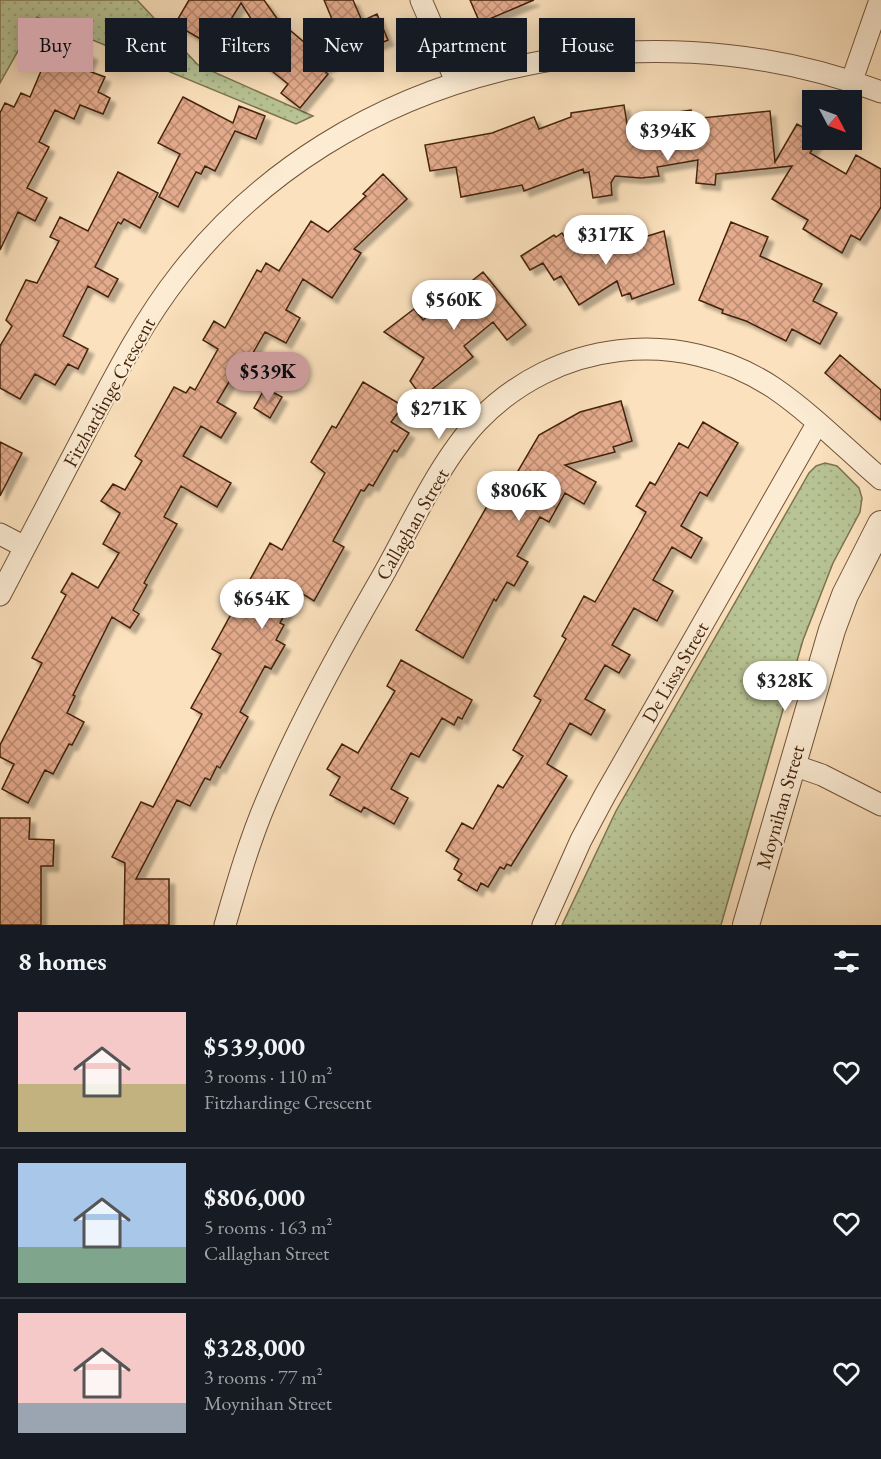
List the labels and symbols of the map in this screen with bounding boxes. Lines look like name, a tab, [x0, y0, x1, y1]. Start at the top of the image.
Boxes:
north arrow	[802, 90, 862, 150]
pin: $394K	[626, 111, 710, 162]
pin: $317K	[564, 215, 648, 266]
pin: $560K	[412, 280, 496, 331]
street label: Fitzhardinge Crescent	[57, 312, 161, 472]
pin: $539K	[226, 352, 310, 403]
pin: $271K	[397, 389, 481, 440]
street label: Callaghan Street	[369, 463, 455, 585]
pin: $806K	[477, 471, 561, 522]
pin: $654K	[220, 579, 304, 630]
street label: De Lissa Street	[636, 616, 715, 727]
pin: $328K	[743, 661, 827, 712]
street label: Moynihan Street	[750, 741, 810, 872]

